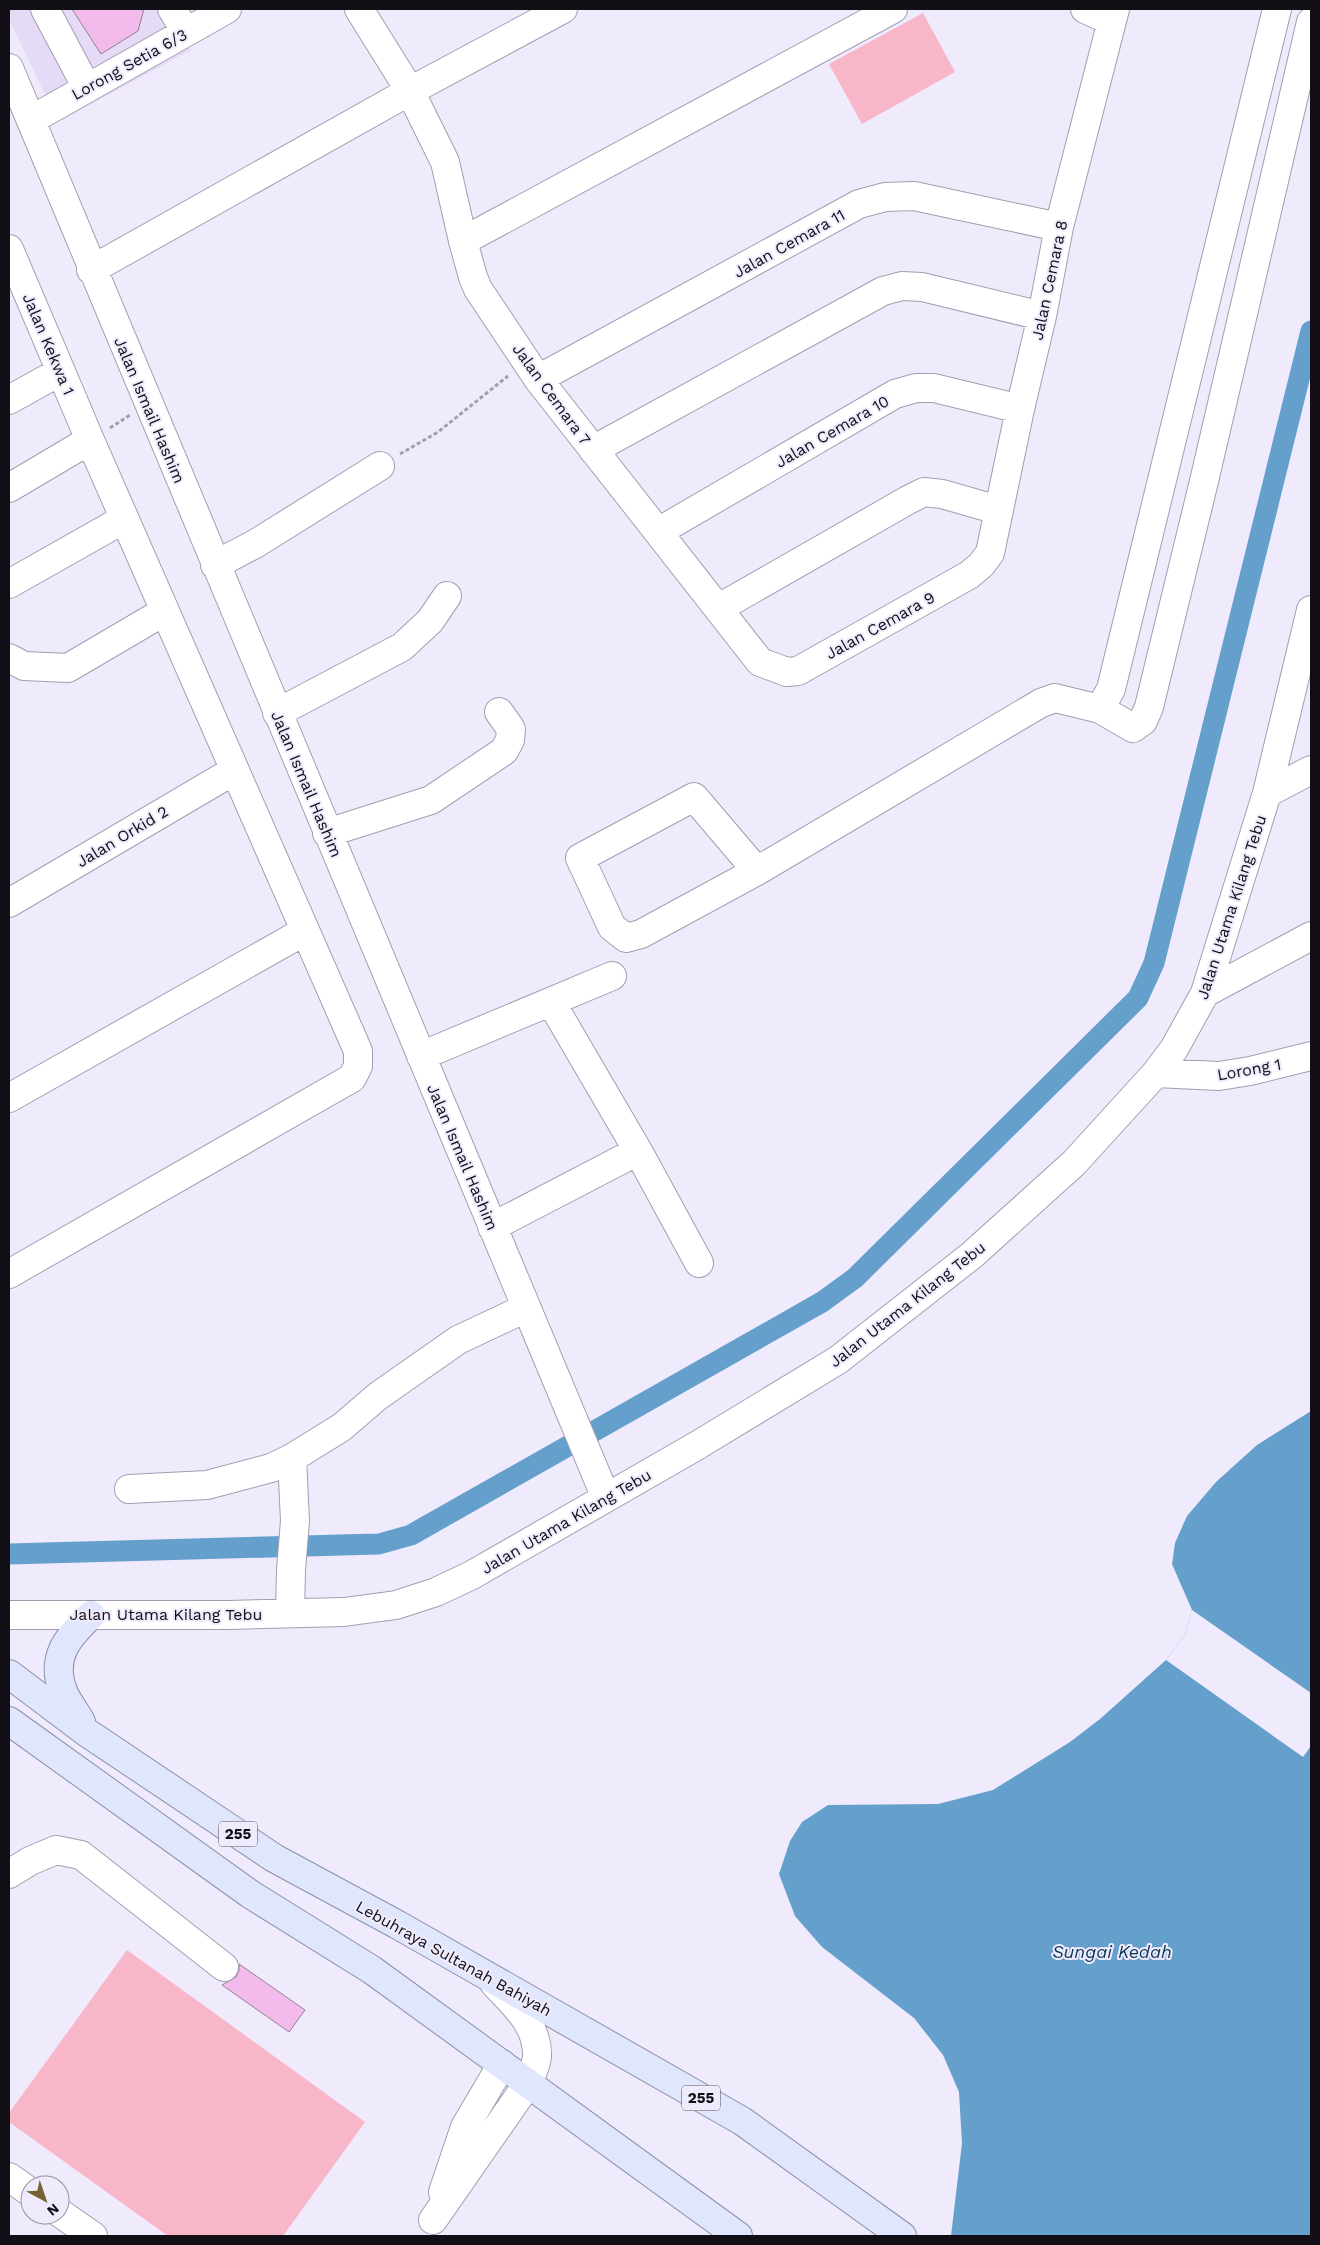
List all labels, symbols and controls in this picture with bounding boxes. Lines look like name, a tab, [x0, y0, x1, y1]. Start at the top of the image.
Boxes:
street label: Lorong Setia 6/3	[68, 25, 190, 104]
street label: Jalan Cemara 11	[730, 205, 848, 282]
street label: Jalan Cemara 8	[1028, 218, 1071, 342]
street label: Jalan Kekwa 1	[19, 291, 78, 398]
street label: Jalan Ismail Hashim	[110, 334, 189, 486]
street label: Jalan Cemara 7	[509, 340, 595, 449]
street label: Jalan Cemara 10	[772, 391, 892, 472]
street label: Jalan Cemara 9	[822, 588, 938, 663]
street label: Jalan Ismail Hashim	[267, 708, 346, 860]
street label: Jalan Orkid 2	[73, 802, 172, 871]
street label: Jalan Utama Kilang Tebu	[1193, 813, 1270, 1002]
street label: Lorong 1	[1216, 1055, 1283, 1084]
street label: Jalan Ismail Hashim	[423, 1081, 502, 1233]
street label: Jalan Utama Kilang Tebu	[825, 1238, 989, 1371]
street label: Jalan Utama Kilang Tebu	[478, 1465, 654, 1578]
street label: Jalan Utama Kilang Tebu	[70, 1605, 262, 1624]
road number: 255	[219, 1822, 257, 1846]
street label: Lebuhraya Sultanah Bahiyah	[353, 1897, 555, 2020]
water label: Sungai Kedah	[1052, 1941, 1172, 1962]
road number: 255	[682, 2086, 720, 2110]
north arrow	[20, 2175, 70, 2225]
text: N	[44, 2200, 62, 2219]

